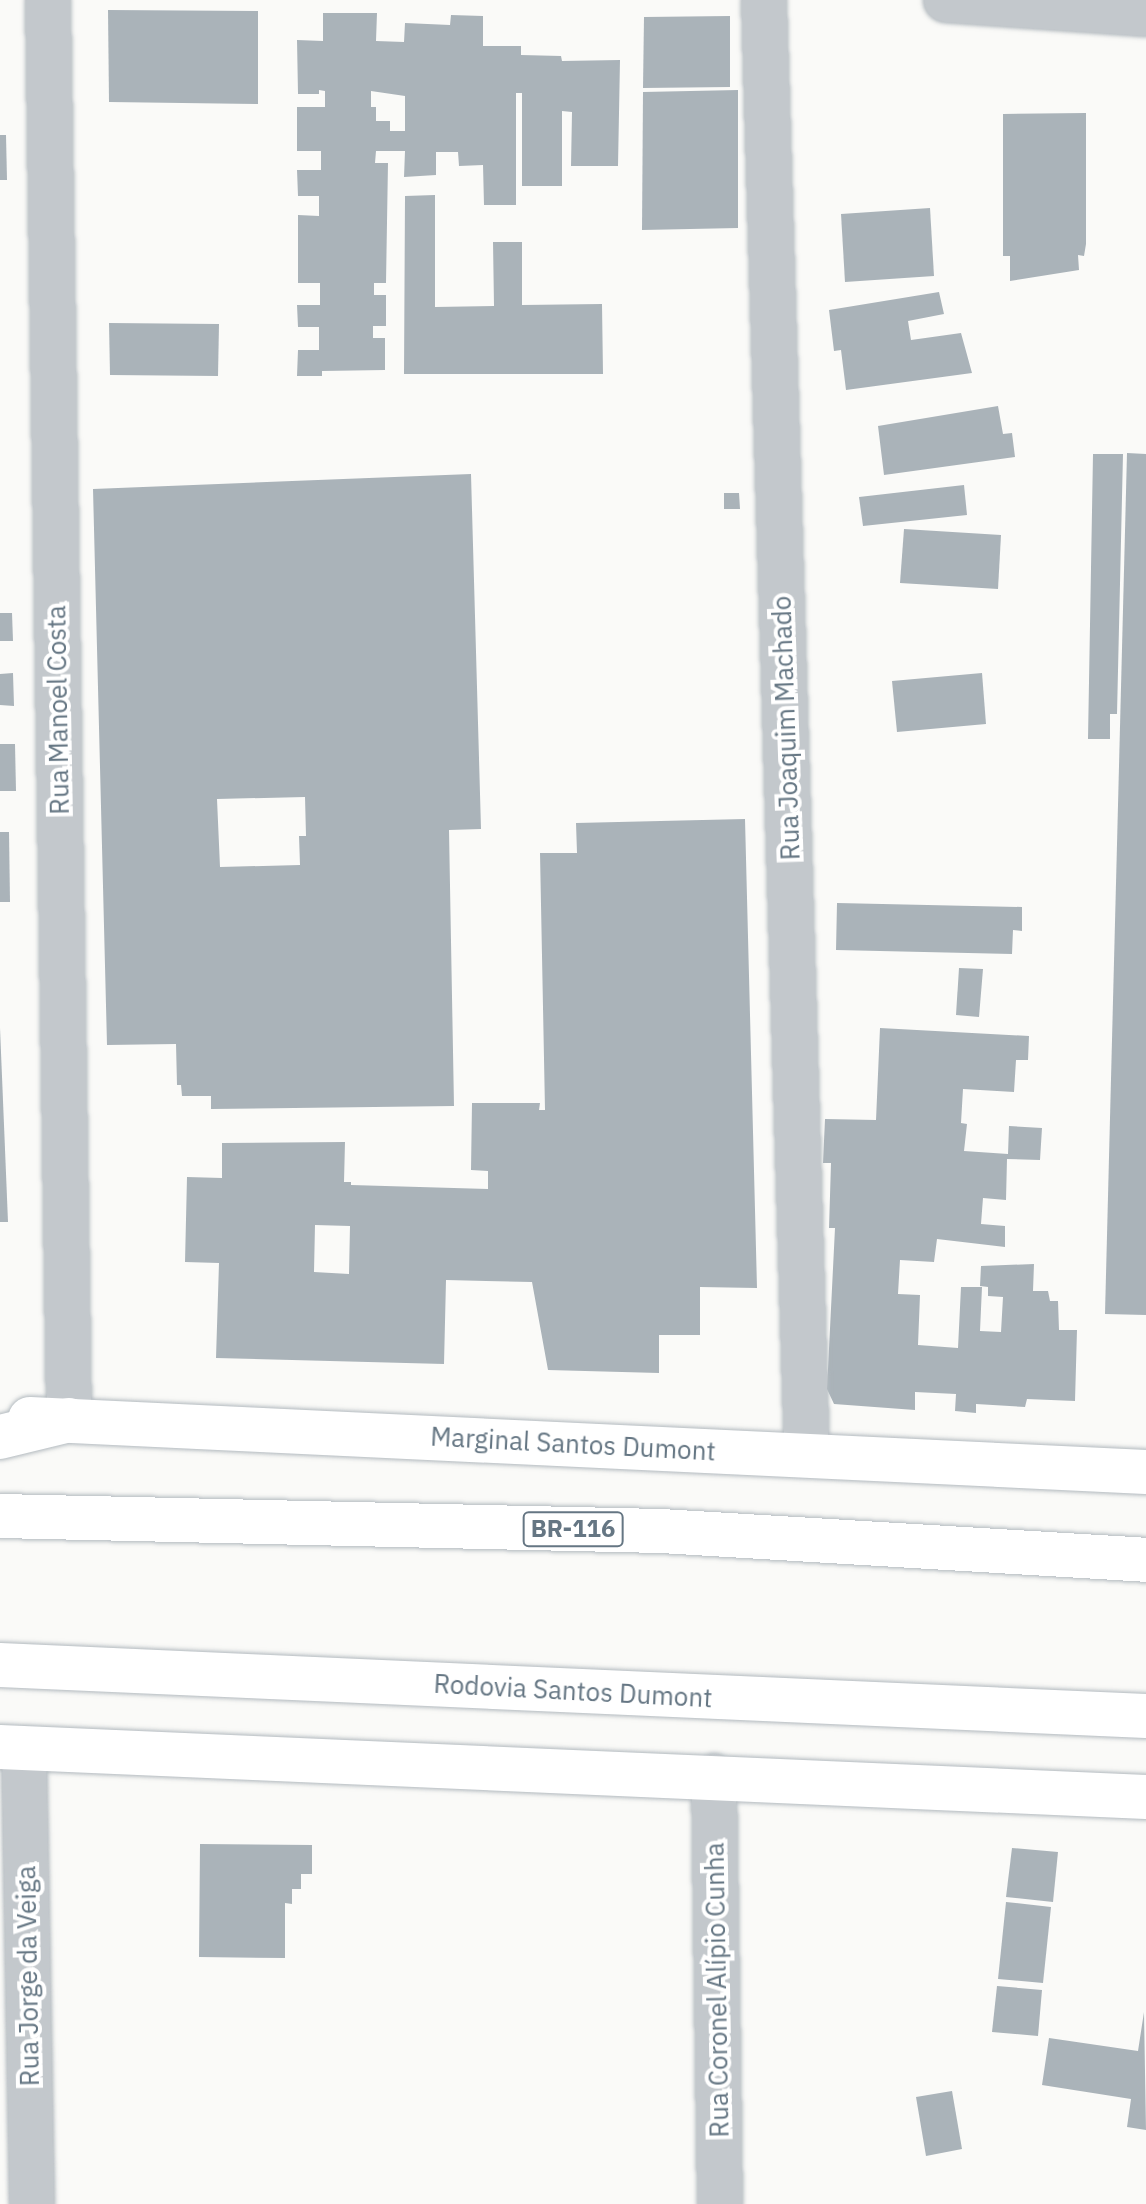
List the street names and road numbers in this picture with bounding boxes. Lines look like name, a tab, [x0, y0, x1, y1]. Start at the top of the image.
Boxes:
street label: Rua Joaquim Machado	[766, 595, 806, 861]
street label: Rua Manoel Costa	[41, 605, 75, 815]
street label: Marginal Santos Dumont	[430, 1421, 716, 1467]
road number: BR-116	[521, 1509, 625, 1549]
street label: Rodovia Santos Dumont	[433, 1668, 713, 1714]
street label: Rua Coronel Alípio Cunha	[699, 1842, 735, 2138]
street label: Rua Jorge da Veiga	[10, 1865, 46, 2087]

